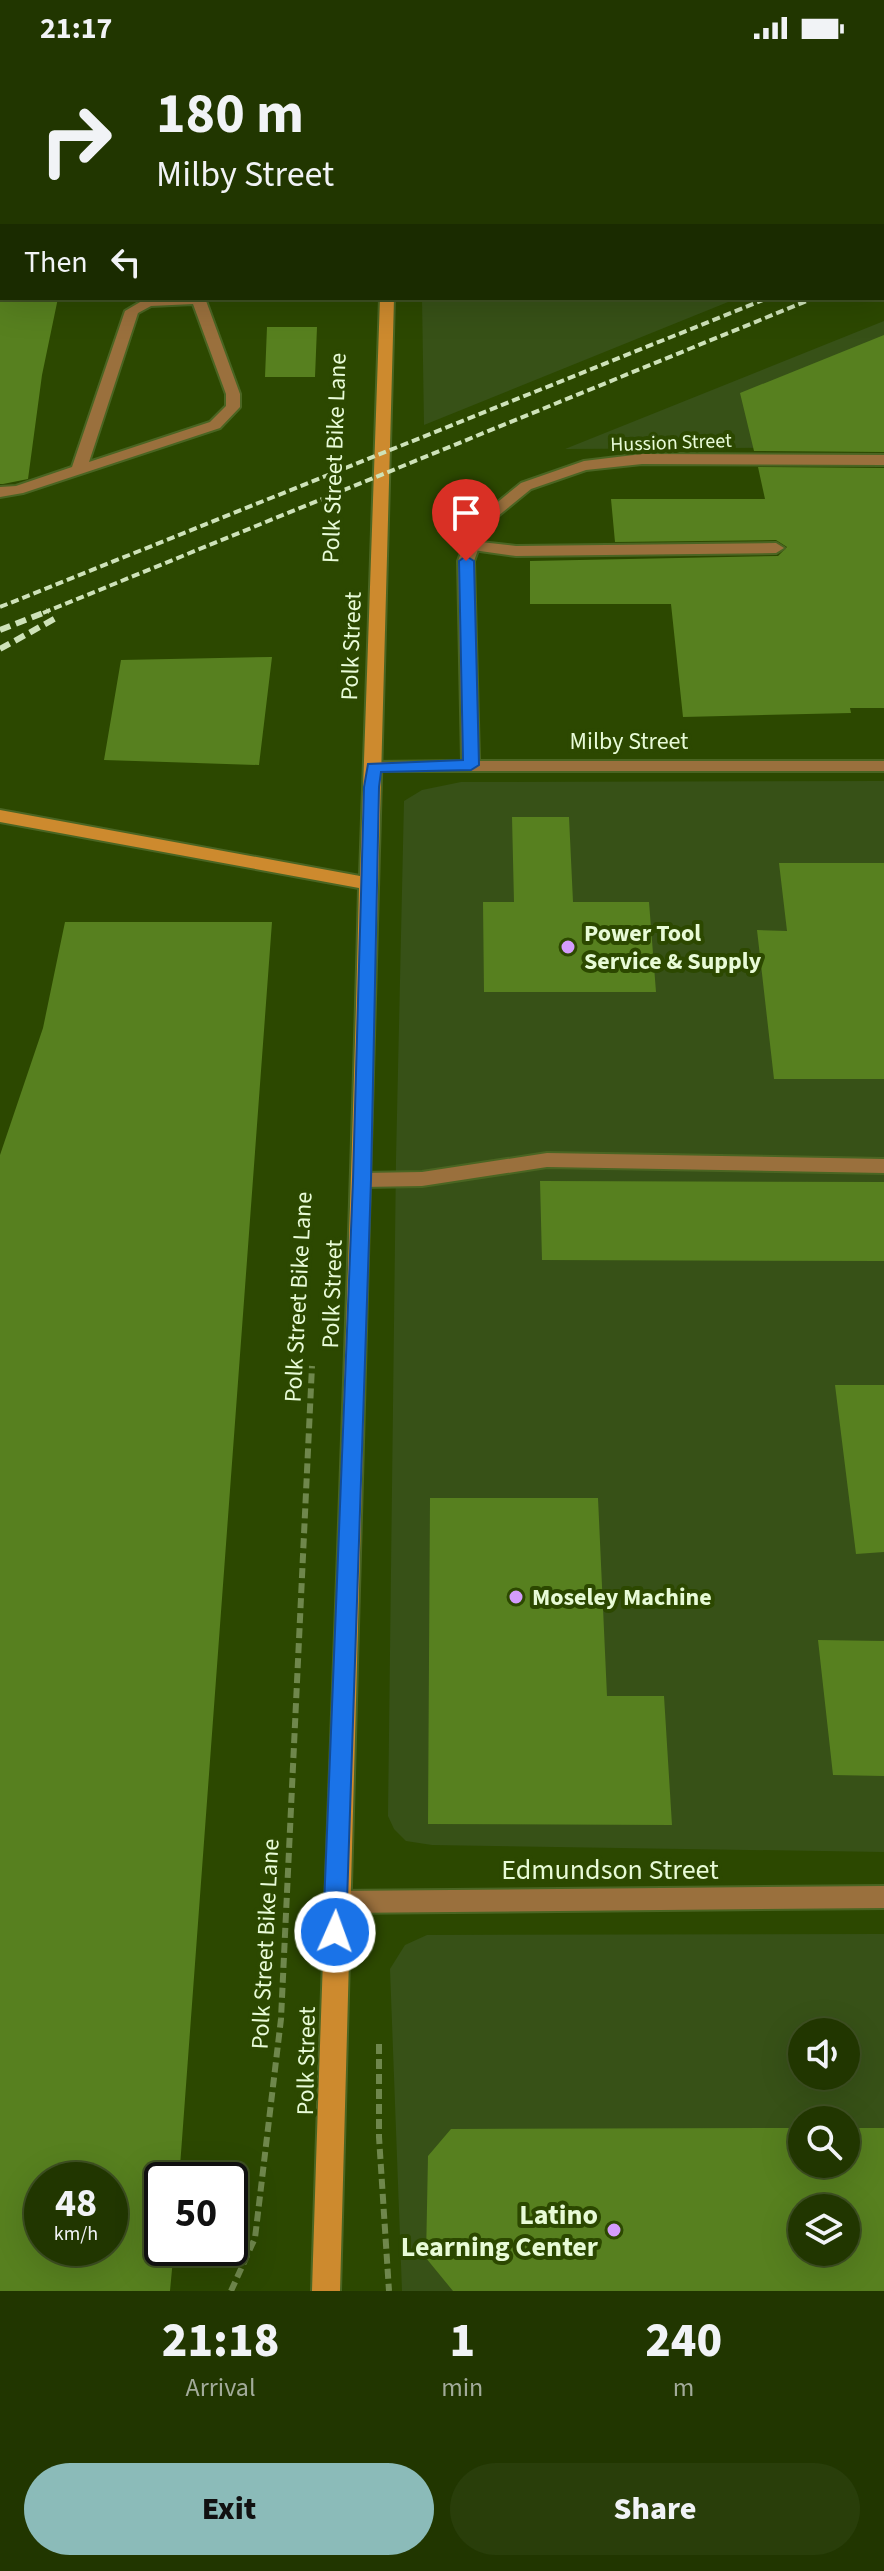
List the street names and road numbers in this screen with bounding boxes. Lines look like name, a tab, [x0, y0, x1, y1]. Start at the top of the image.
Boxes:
street label: Polk Street Bike Lane	[313, 352, 356, 564]
street label: Hussion Street	[610, 427, 732, 459]
street label: Polk Street	[332, 591, 371, 701]
street label: Milby Street	[570, 724, 688, 759]
street label: Polk Street Bike Lane	[276, 1191, 321, 1403]
street label: Polk Street	[313, 1239, 352, 1349]
street label: Polk Street Bike Lane	[243, 1838, 288, 2050]
street label: Edmundson Street	[501, 1850, 719, 1890]
street label: Polk Street	[288, 2006, 325, 2116]

